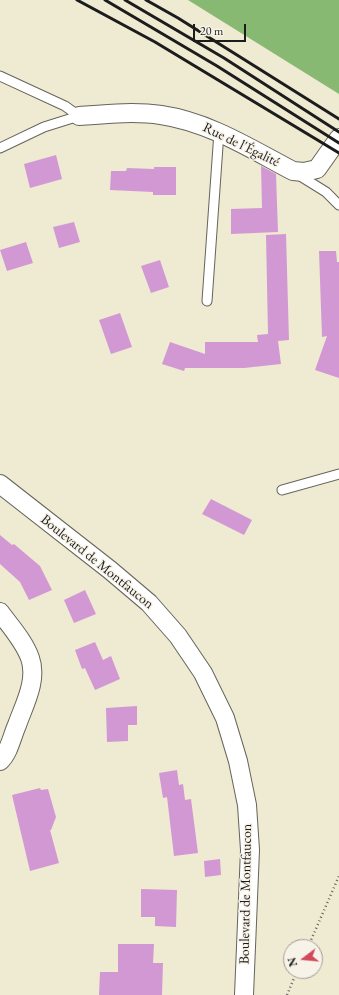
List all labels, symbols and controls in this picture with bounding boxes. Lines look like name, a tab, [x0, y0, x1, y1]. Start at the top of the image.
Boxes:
scale bar	[195, 16, 248, 42]
text: 20 m	[200, 23, 223, 39]
street label: Rue de l'Égalité	[200, 119, 282, 171]
street label: Boulevard de Montfaucon	[37, 511, 157, 613]
street label: Boulevard de Montfaucon	[236, 824, 256, 964]
north arrow	[283, 939, 323, 979]
text: N	[284, 956, 300, 968]

